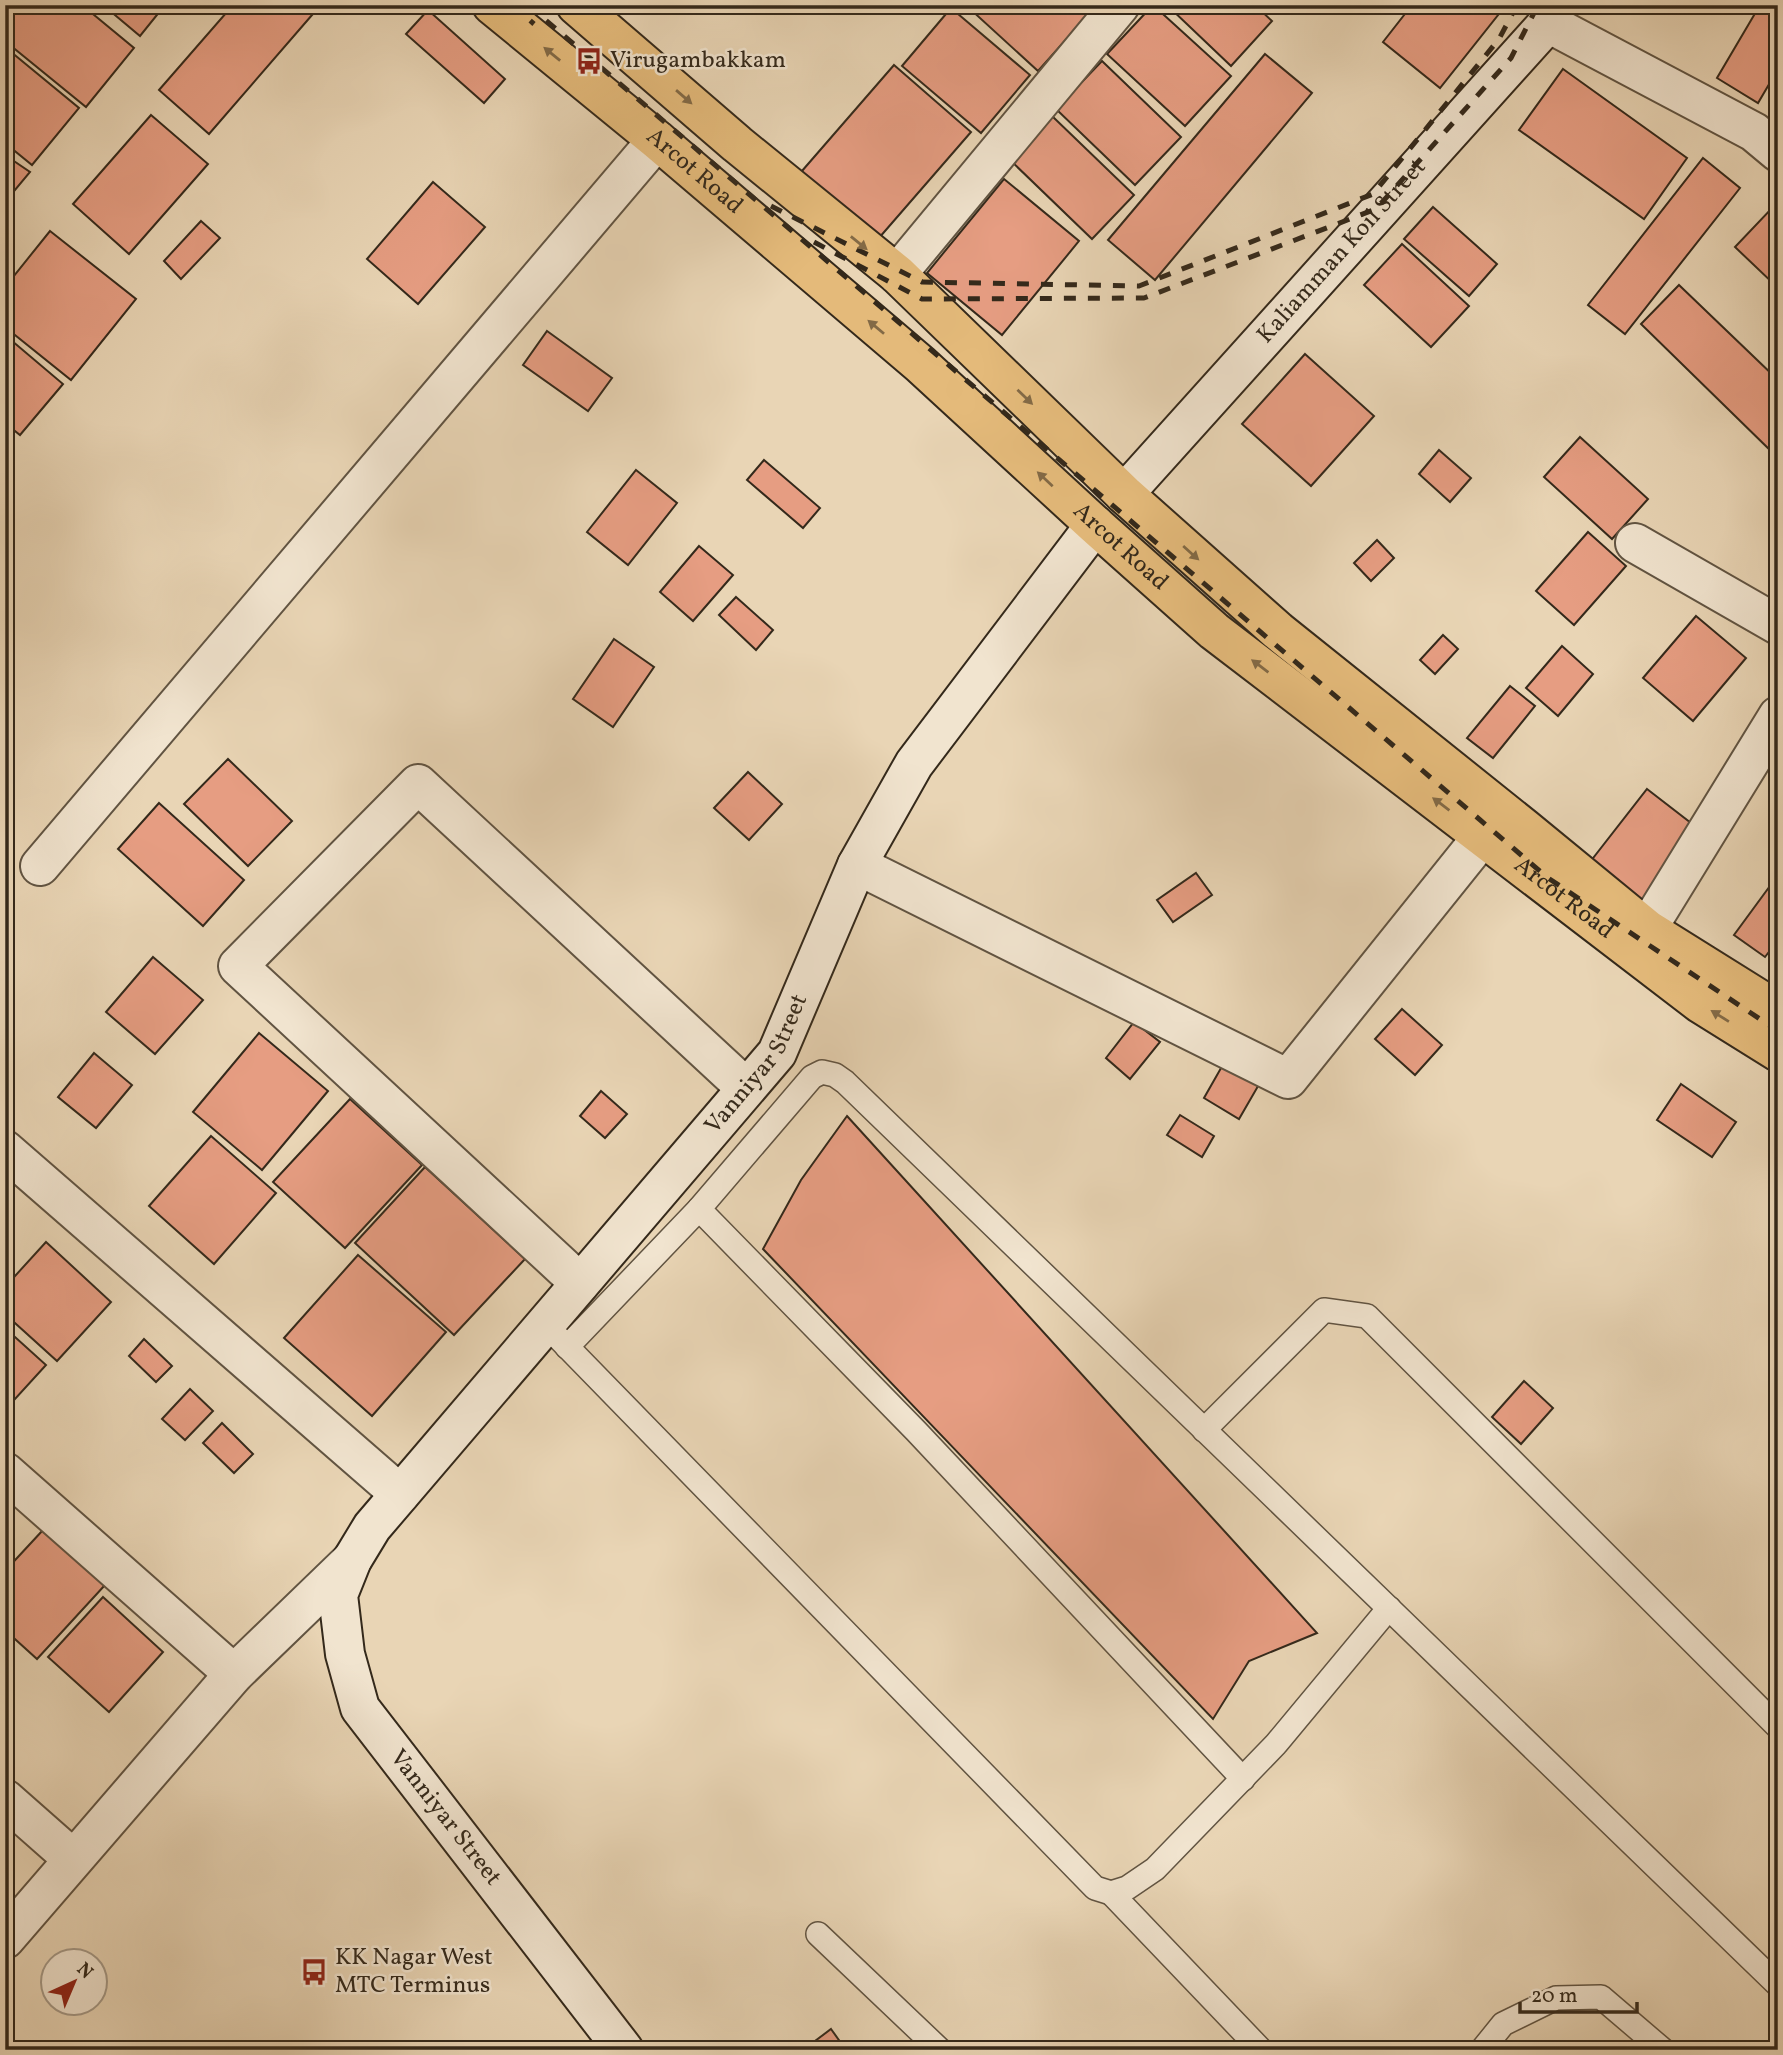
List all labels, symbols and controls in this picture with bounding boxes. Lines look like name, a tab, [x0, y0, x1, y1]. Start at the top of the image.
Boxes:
place label: Virugambakkam	[610, 44, 786, 78]
bus stop icon: Virugambakkam	[574, 46, 604, 76]
one-way arrow	[543, 47, 560, 62]
one-way arrow	[675, 89, 692, 104]
street label: Arcot Road	[638, 120, 750, 223]
street label: Kaliamman Koil Street	[1250, 152, 1435, 352]
one-way arrow	[850, 235, 867, 250]
one-way arrow	[867, 319, 885, 334]
one-way arrow	[1017, 389, 1034, 406]
one-way arrow	[1036, 471, 1054, 487]
street label: Arcot Road	[1065, 495, 1175, 599]
one-way arrow	[1182, 545, 1199, 561]
one-way arrow	[1252, 659, 1270, 674]
one-way arrow	[1432, 798, 1450, 812]
street label: Arcot Road	[1506, 849, 1621, 948]
street label: Vanniyar Street	[697, 989, 817, 1142]
one-way arrow	[1710, 1009, 1730, 1022]
street label: Vanniyar Street	[381, 1743, 509, 1893]
place label: KK Nagar West MTC Terminus	[335, 1941, 493, 2003]
north arrow	[38, 1946, 108, 2016]
text: N	[70, 1957, 99, 1985]
bus stop icon: KK Nagar West MTC Terminus	[299, 1957, 329, 1987]
scale bar	[1520, 1971, 1638, 2015]
text: 20 m	[1531, 1982, 1577, 2011]

